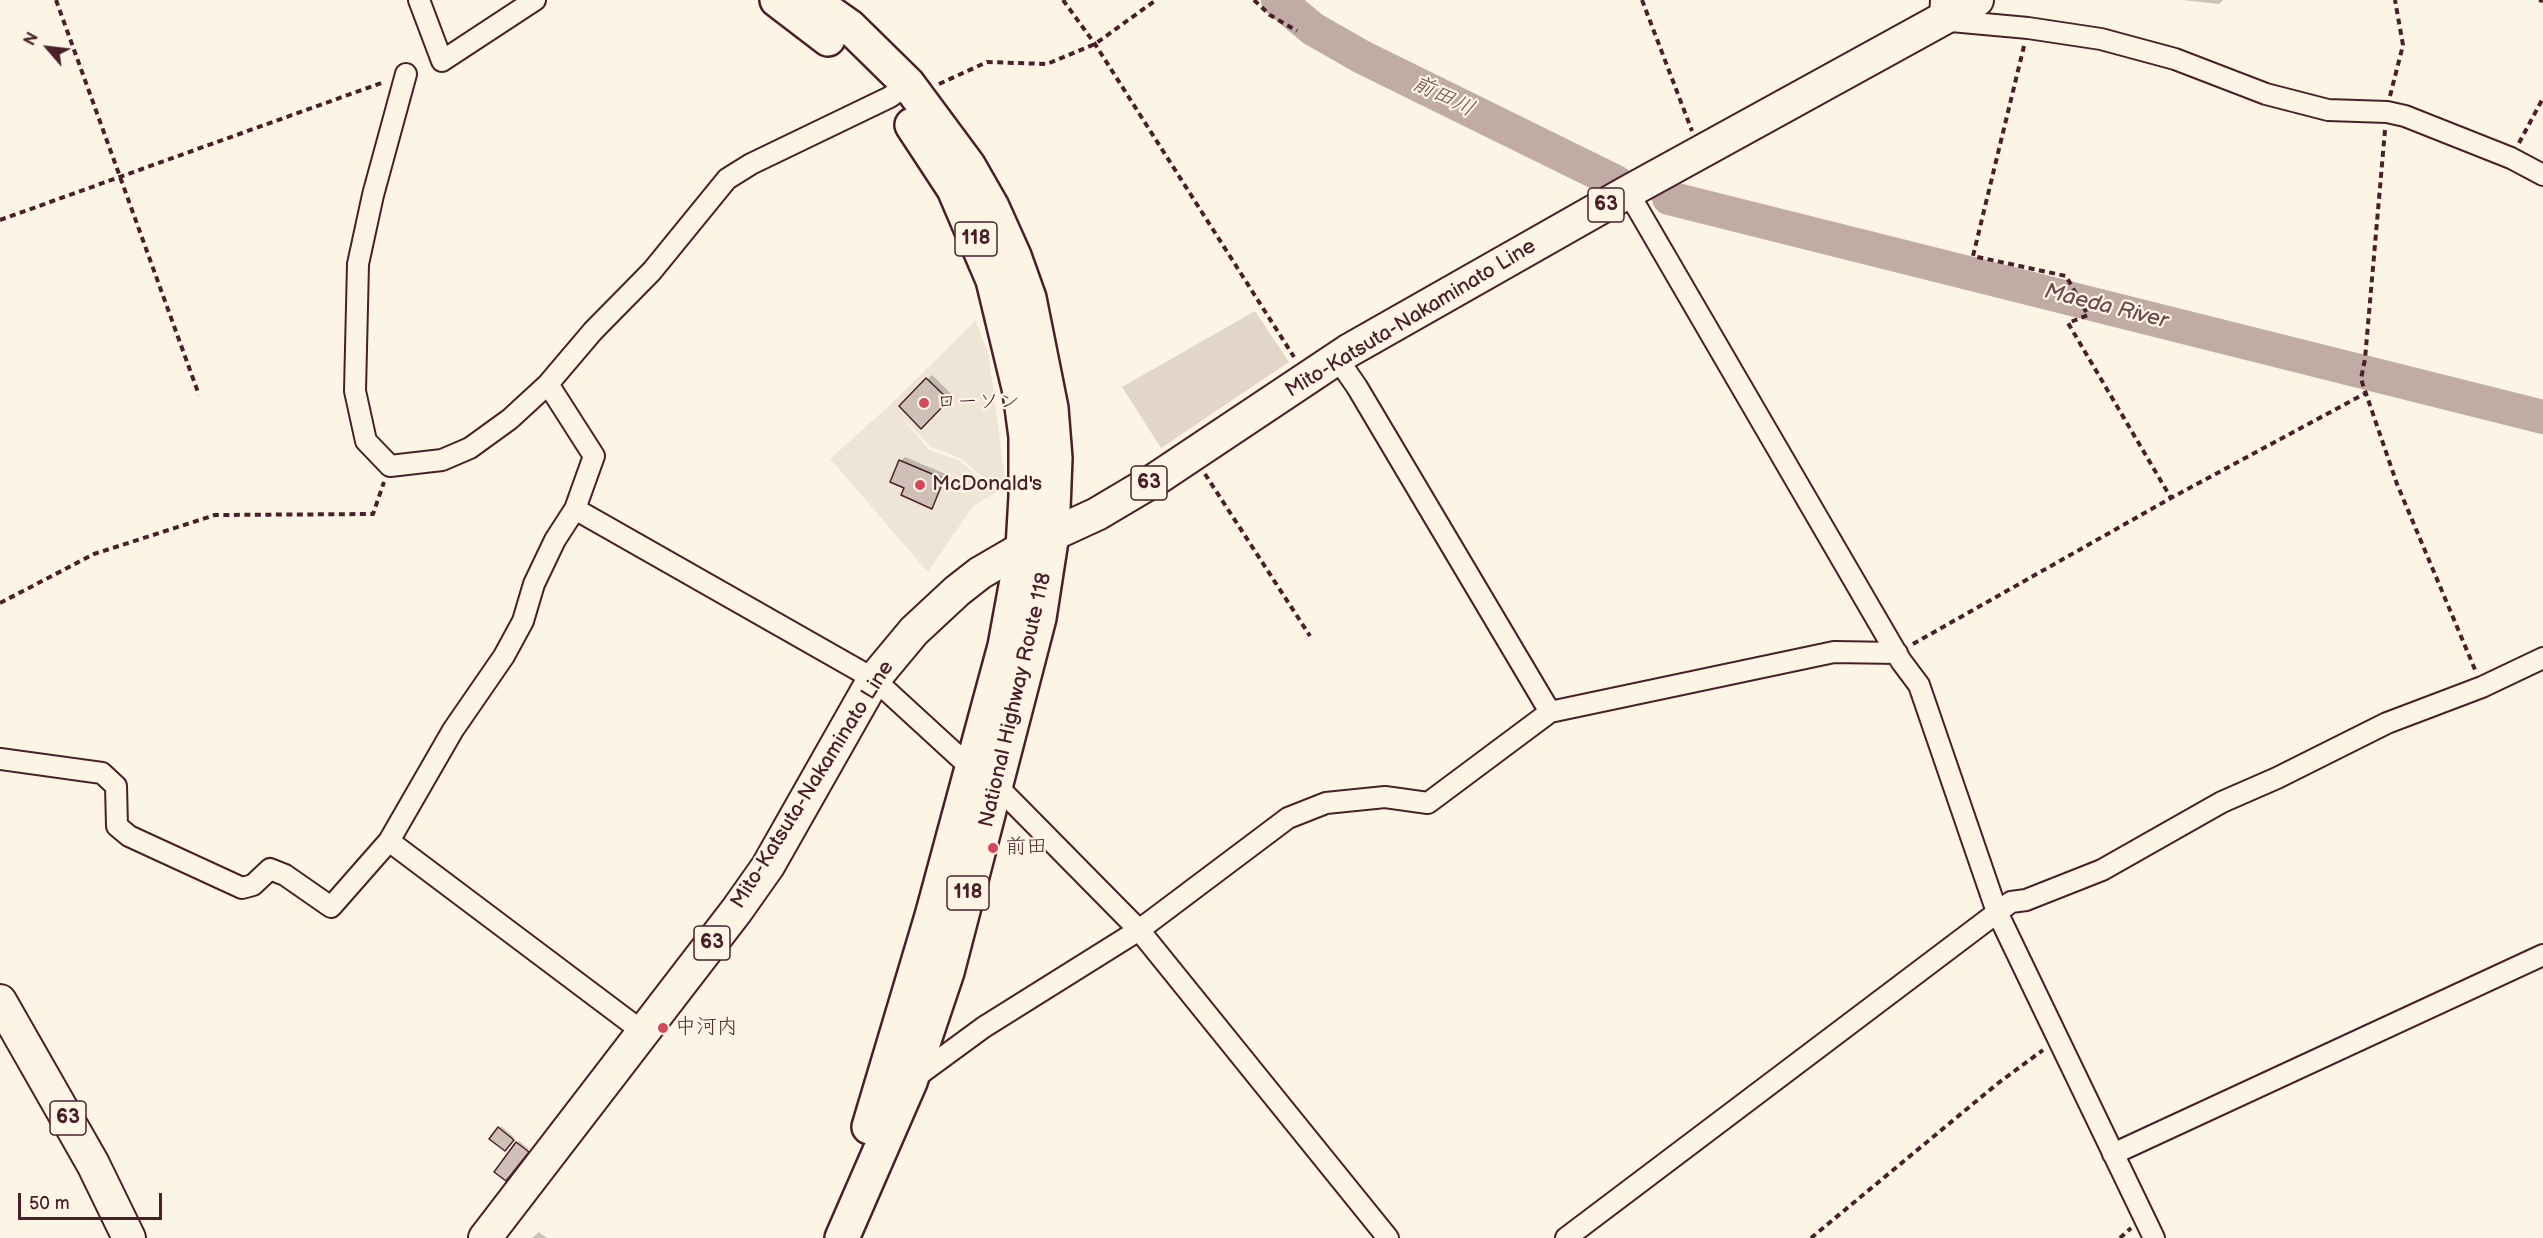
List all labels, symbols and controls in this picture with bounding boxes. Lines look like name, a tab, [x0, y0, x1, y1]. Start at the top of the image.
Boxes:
north arrow	[18, 18, 78, 78]
text: N	[20, 30, 43, 49]
water label: 前田川	[1408, 71, 1478, 123]
road number: 63	[1588, 188, 1624, 222]
road number: 118	[955, 222, 997, 256]
street label: Mito-Katsuta-Nakaminato Line	[1281, 234, 1541, 404]
water label: Maeda River	[2042, 279, 2170, 335]
place label: ローソン	[936, 390, 1020, 416]
marker: ローソン	[917, 396, 931, 410]
road number: 63	[1131, 466, 1167, 500]
place label: McDonald's	[932, 472, 1042, 498]
marker: McDonald's	[913, 478, 927, 492]
street label: National Highway Route 118	[974, 570, 1058, 830]
street label: Mito-Katsuta-Nakaminato Line	[726, 656, 900, 914]
place label: 前田	[1005, 835, 1047, 861]
marker: 前田	[986, 841, 1000, 855]
road number: 118	[947, 876, 989, 910]
road number: 63	[694, 926, 730, 960]
place label: 中河内	[675, 1015, 738, 1041]
marker: 中河内	[656, 1021, 670, 1035]
road number: 63	[50, 1101, 86, 1135]
scale bar	[21, 1181, 165, 1219]
text: 50 m	[29, 1193, 70, 1214]

